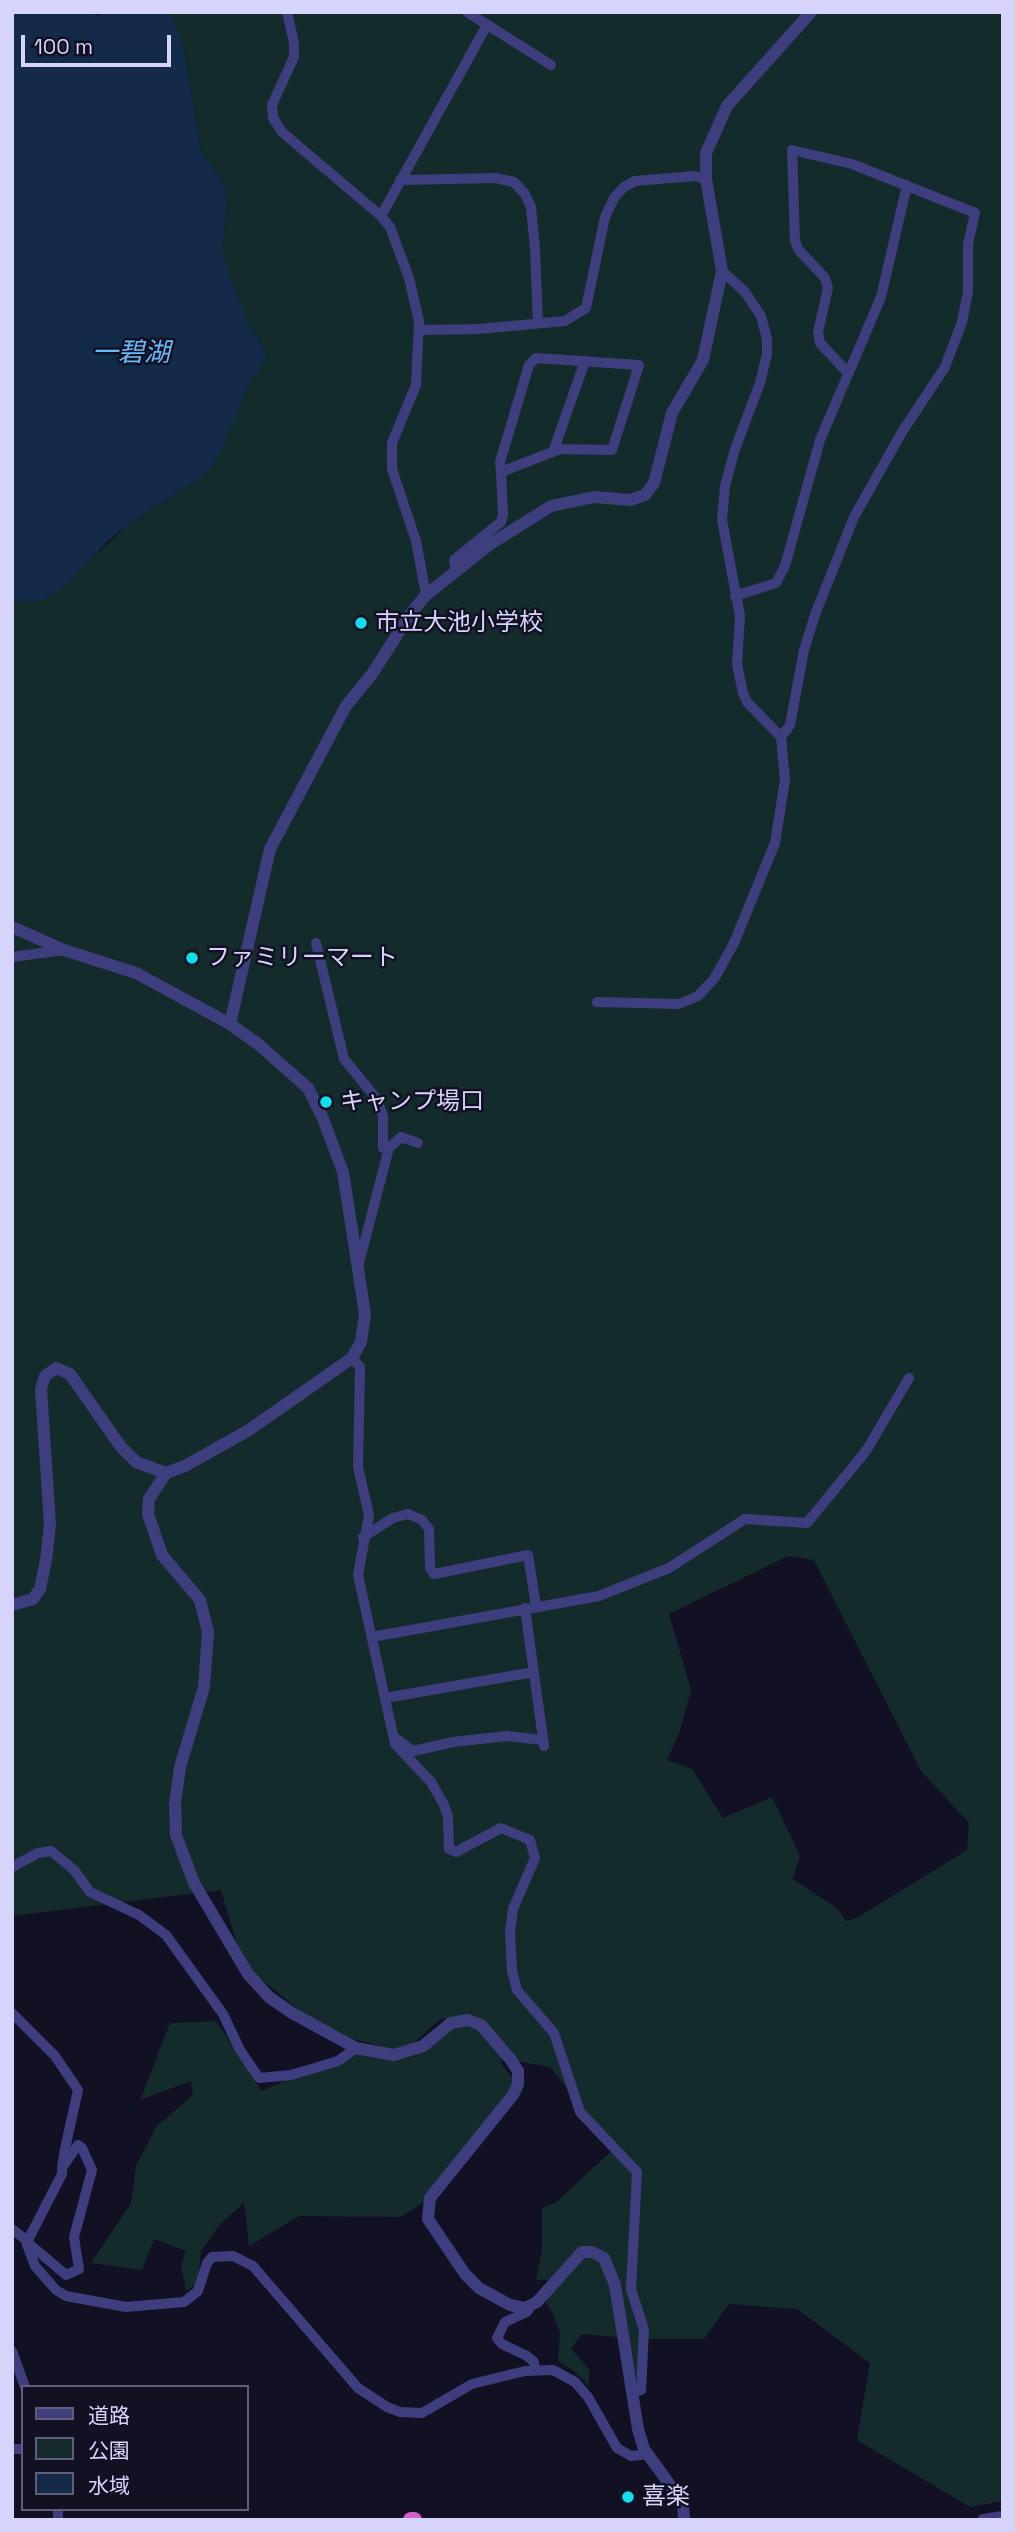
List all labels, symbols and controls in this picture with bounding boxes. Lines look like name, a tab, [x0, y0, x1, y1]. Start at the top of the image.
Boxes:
scale bar	[24, 21, 175, 65]
text: 100 m	[34, 33, 93, 60]
water label: 一碧湖	[92, 338, 170, 370]
place label: 市立大池小学校	[375, 609, 543, 637]
marker: 市立大池小学校	[353, 615, 369, 631]
place label: ファミリーマート	[206, 944, 398, 972]
marker: ファミリーマート	[184, 950, 200, 966]
place label: キャンプ場口	[340, 1088, 484, 1116]
marker: キャンプ場口	[318, 1094, 334, 1110]
legend	[21, 2385, 248, 2511]
text: 道路	[88, 2402, 130, 2429]
text: 公園	[88, 2437, 130, 2464]
text: 水域	[88, 2472, 130, 2499]
place label: 喜楽	[642, 2483, 690, 2511]
marker: 喜楽	[620, 2489, 636, 2505]

